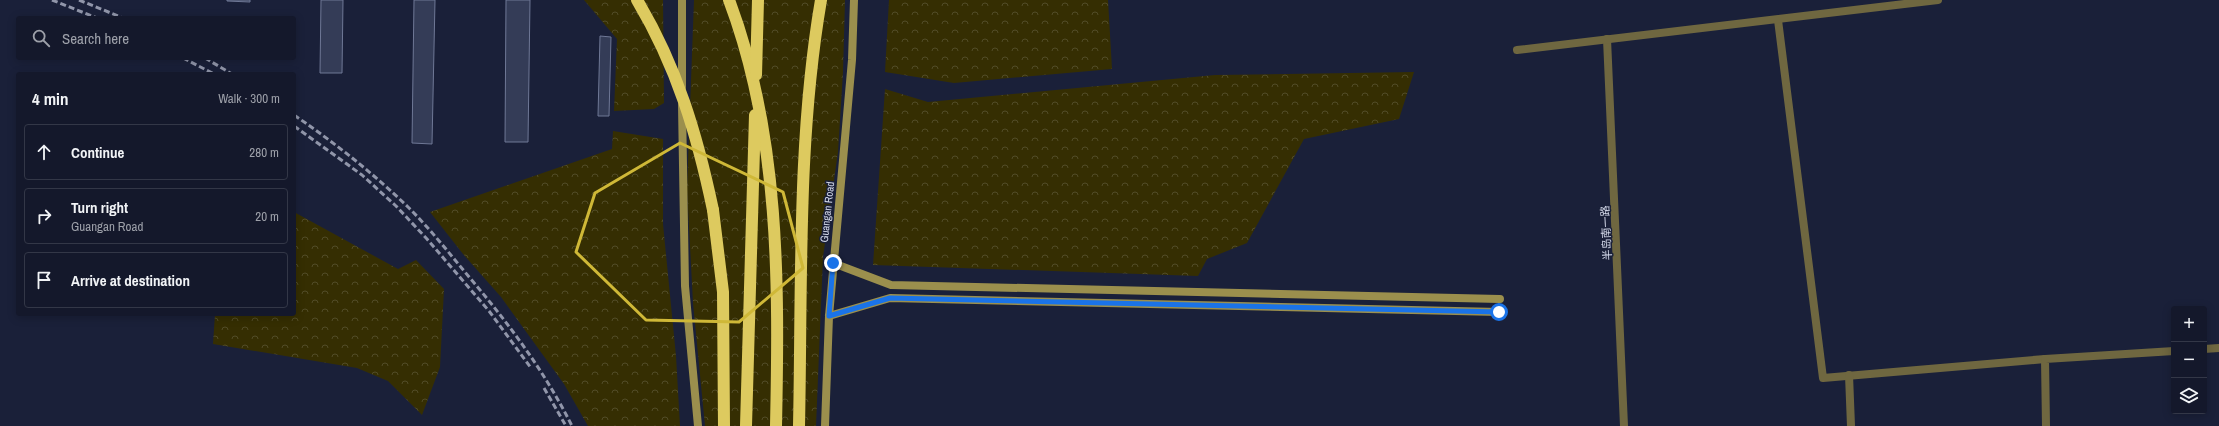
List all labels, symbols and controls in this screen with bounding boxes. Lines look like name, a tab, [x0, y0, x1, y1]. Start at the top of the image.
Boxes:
search box	[16, 16, 296, 60]
icon: search	[30, 27, 52, 49]
text: Search here	[62, 28, 129, 49]
text: 4 min	[32, 87, 68, 110]
text: Walk · 300 m	[218, 90, 280, 107]
icon: ahead	[33, 141, 55, 163]
text: Continue	[71, 142, 124, 163]
text: 280 m	[249, 144, 279, 161]
street label: Guangan Road	[817, 181, 837, 243]
text: Turn right	[71, 197, 128, 218]
icon: right	[33, 205, 55, 227]
street label: 半岛南一路	[1598, 205, 1614, 261]
text: 20 m	[255, 208, 279, 225]
text: Guangan Road	[71, 218, 143, 235]
route end	[824, 254, 842, 272]
icon: arrive	[33, 269, 55, 291]
text: Arrive at destination	[71, 270, 190, 291]
route start	[1490, 303, 1508, 321]
map controls	[2171, 306, 2207, 414]
button: +	[2171, 306, 2207, 342]
button: −	[2171, 342, 2207, 378]
button: layers	[2171, 378, 2207, 414]

